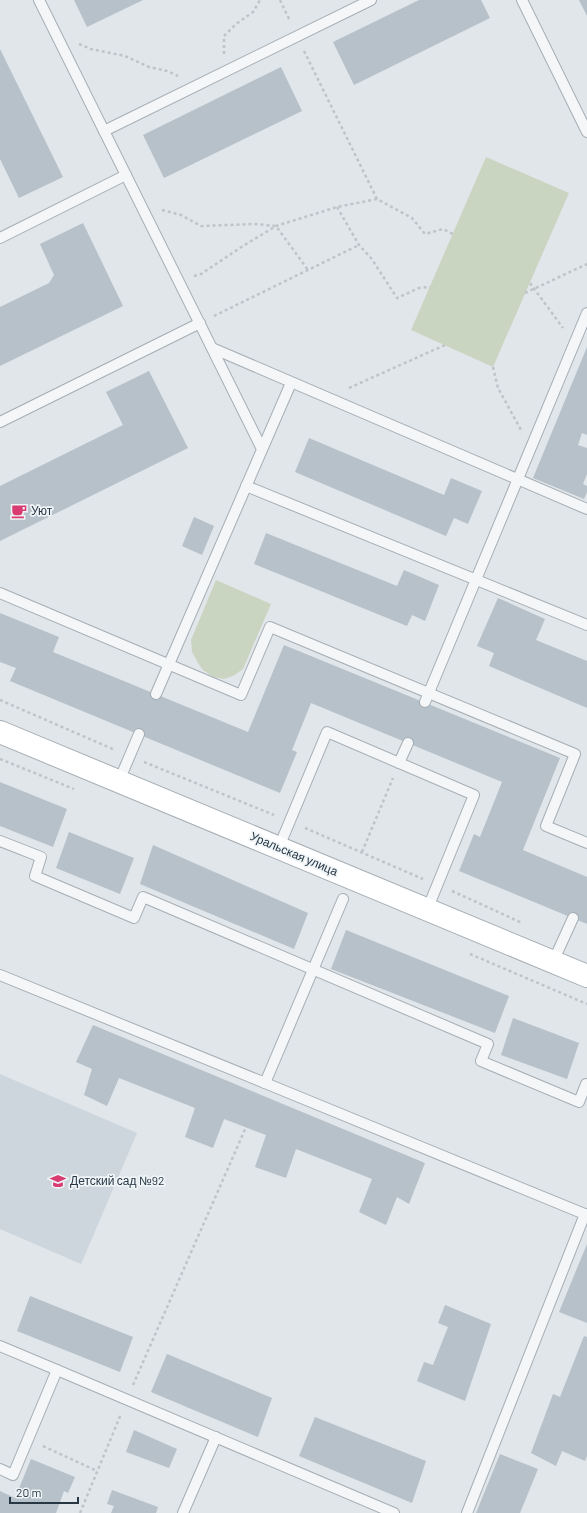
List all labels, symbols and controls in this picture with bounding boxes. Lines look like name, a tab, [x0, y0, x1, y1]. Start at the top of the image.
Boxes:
cafe icon: Уют	[10, 502, 28, 520]
place label: Уют	[31, 503, 53, 517]
street label: Уральская улица	[248, 828, 341, 879]
school or university icon: Детский сад №92	[49, 1172, 67, 1190]
place label: Детский сад №92	[70, 1173, 164, 1188]
scale bar	[10, 1479, 78, 1505]
text: 20 m	[16, 1485, 42, 1499]

